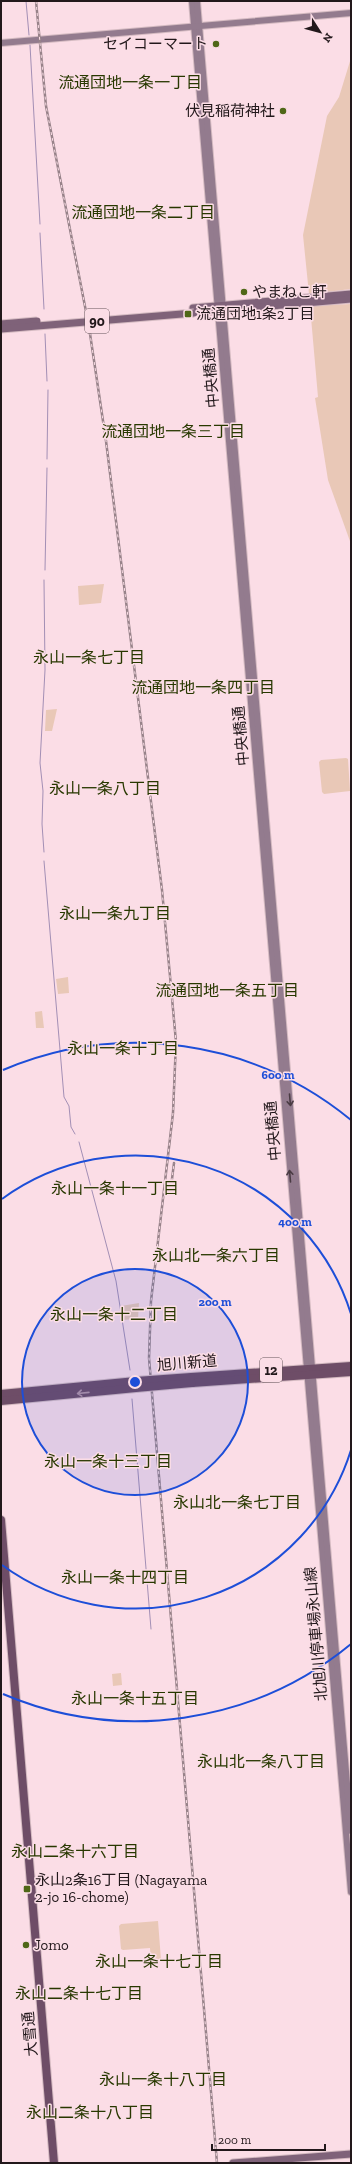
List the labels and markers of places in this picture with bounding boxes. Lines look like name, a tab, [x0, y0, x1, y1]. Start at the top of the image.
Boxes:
place label: セイコーマート	[103, 35, 208, 53]
marker: セイコーマート	[211, 39, 221, 49]
place label: 伏見稲荷神社	[185, 102, 275, 120]
marker: 伏見稲荷神社	[278, 106, 288, 116]
place label: やまねこ軒	[252, 283, 327, 301]
marker: やまねこ軒	[239, 287, 249, 297]
place label: 流通団地1条2丁目	[196, 305, 315, 323]
marker: 流通団地1条2丁目	[183, 309, 193, 319]
centre of rings	[128, 1375, 142, 1389]
place label: 永山2条16丁目 (Nagayama 2-jo 16-chome)	[35, 1871, 207, 1906]
marker: 永山2条16丁目 (Nagayama 2-jo 16-chome)	[22, 1884, 32, 1894]
place label: Jomo	[34, 1936, 69, 1954]
marker: Jomo	[21, 1940, 31, 1950]

